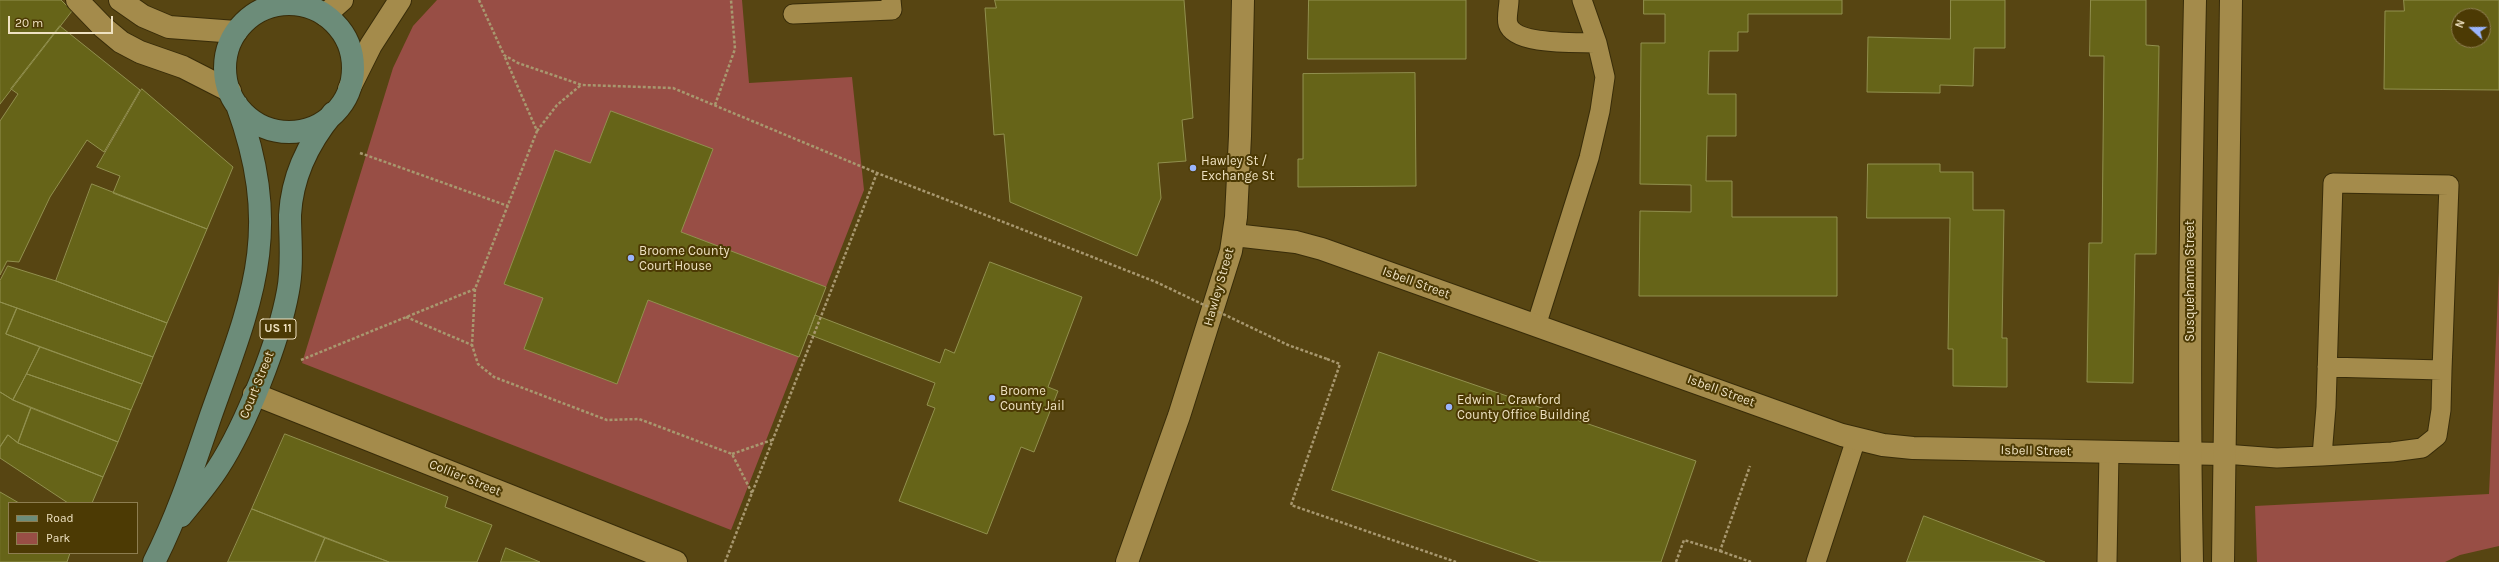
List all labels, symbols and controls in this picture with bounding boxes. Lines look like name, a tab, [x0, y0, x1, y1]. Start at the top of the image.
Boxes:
scale bar	[10, 8, 115, 34]
north arrow	[2451, 8, 2491, 48]
text: 20 m	[15, 16, 43, 30]
text: N	[2453, 18, 2468, 30]
place label: Hawley St / Exchange St	[1201, 153, 1274, 184]
marker: Hawley St / Exchange St	[1188, 163, 1198, 173]
street label: Susquehanna Street	[2182, 220, 2198, 342]
place label: Broome County Court House	[639, 243, 730, 274]
street label: Hawley Street	[1200, 246, 1238, 328]
marker: Broome County Court House	[626, 253, 636, 263]
street label: Isbell Street	[1380, 264, 1452, 302]
road number: US 11	[260, 319, 296, 339]
street label: Court Street	[236, 349, 278, 421]
street label: Isbell Street	[1685, 372, 1757, 410]
place label: Broome County Jail	[1000, 383, 1065, 414]
place label: Edwin L. Crawford County Office Building	[1457, 392, 1590, 423]
marker: Broome County Jail	[987, 393, 997, 403]
marker: Edwin L. Crawford County Office Building	[1444, 402, 1454, 412]
street label: Isbell Street	[2000, 443, 2072, 459]
street label: Collier Street	[427, 456, 503, 500]
legend	[8, 502, 138, 554]
text: Road	[46, 511, 74, 525]
text: Park	[46, 531, 70, 545]

